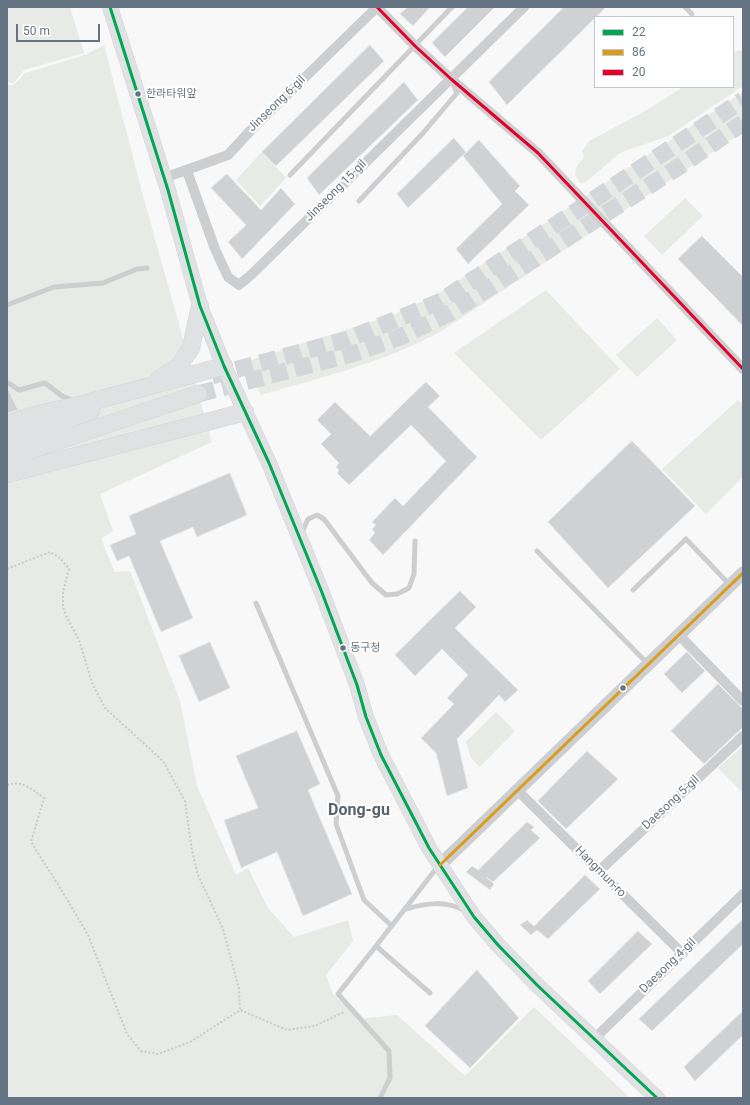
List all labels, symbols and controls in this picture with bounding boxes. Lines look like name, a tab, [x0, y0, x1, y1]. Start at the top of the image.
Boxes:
scale bar	[18, 16, 102, 42]
legend	[594, 16, 734, 88]
text: 50 m	[23, 24, 50, 38]
text: 22	[632, 25, 646, 39]
text: 86	[632, 45, 646, 59]
text: 20	[632, 65, 646, 79]
street label: Jinseong 6-gil	[245, 73, 309, 135]
place label: 한라타워앞	[146, 87, 197, 101]
marker: 한라타워앞	[133, 89, 143, 99]
street label: Jinseong 15-gil	[302, 157, 370, 225]
place label: 동구청	[350, 641, 380, 655]
marker: 동구청	[338, 643, 348, 653]
unlabelled marker	[618, 683, 628, 693]
street label: Daesong 5-gil	[639, 773, 703, 833]
district label: Dong-gu	[328, 801, 390, 821]
street label: Hangmun-ro	[571, 843, 629, 901]
street label: Daesong 4-gil	[637, 936, 699, 996]

